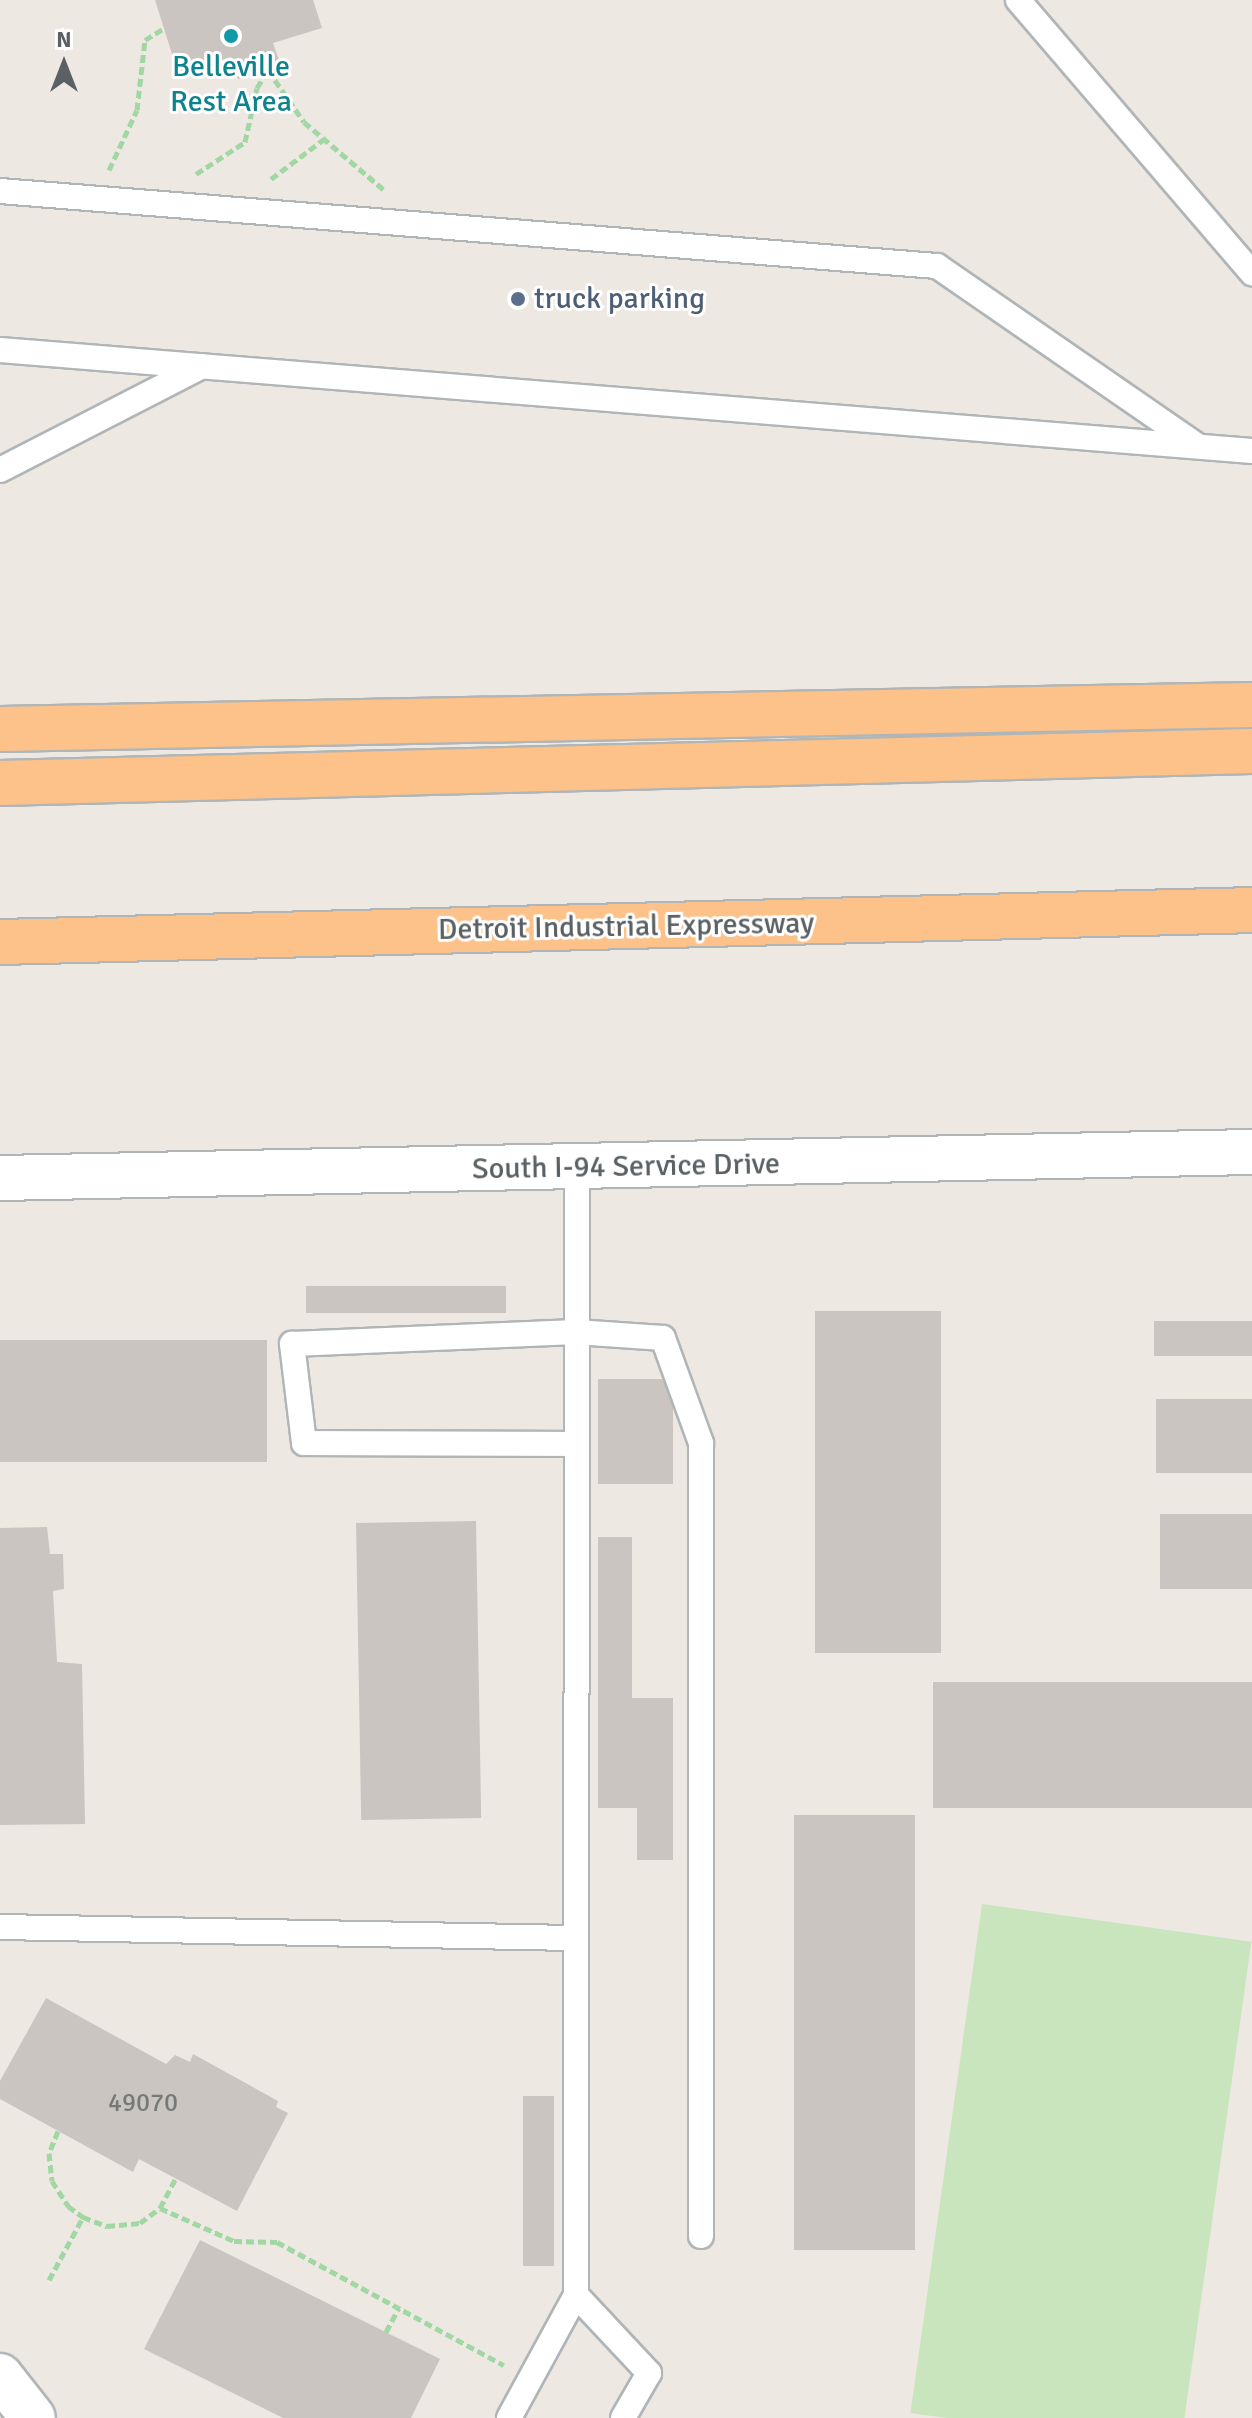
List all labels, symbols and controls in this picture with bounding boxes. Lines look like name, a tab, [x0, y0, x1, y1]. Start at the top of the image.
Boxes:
north arrow	[24, 24, 104, 104]
text: N	[56, 26, 72, 53]
marker: Belleville Rest Area	[222, 27, 240, 45]
place label: Belleville Rest Area	[170, 49, 292, 120]
place label: truck parking	[534, 281, 705, 317]
marker: truck parking	[509, 290, 527, 308]
street label: Detroit Industrial Expressway	[438, 906, 814, 948]
street label: South I-94 Service Drive	[472, 1146, 780, 1188]
house number: 49070	[108, 2088, 178, 2120]

